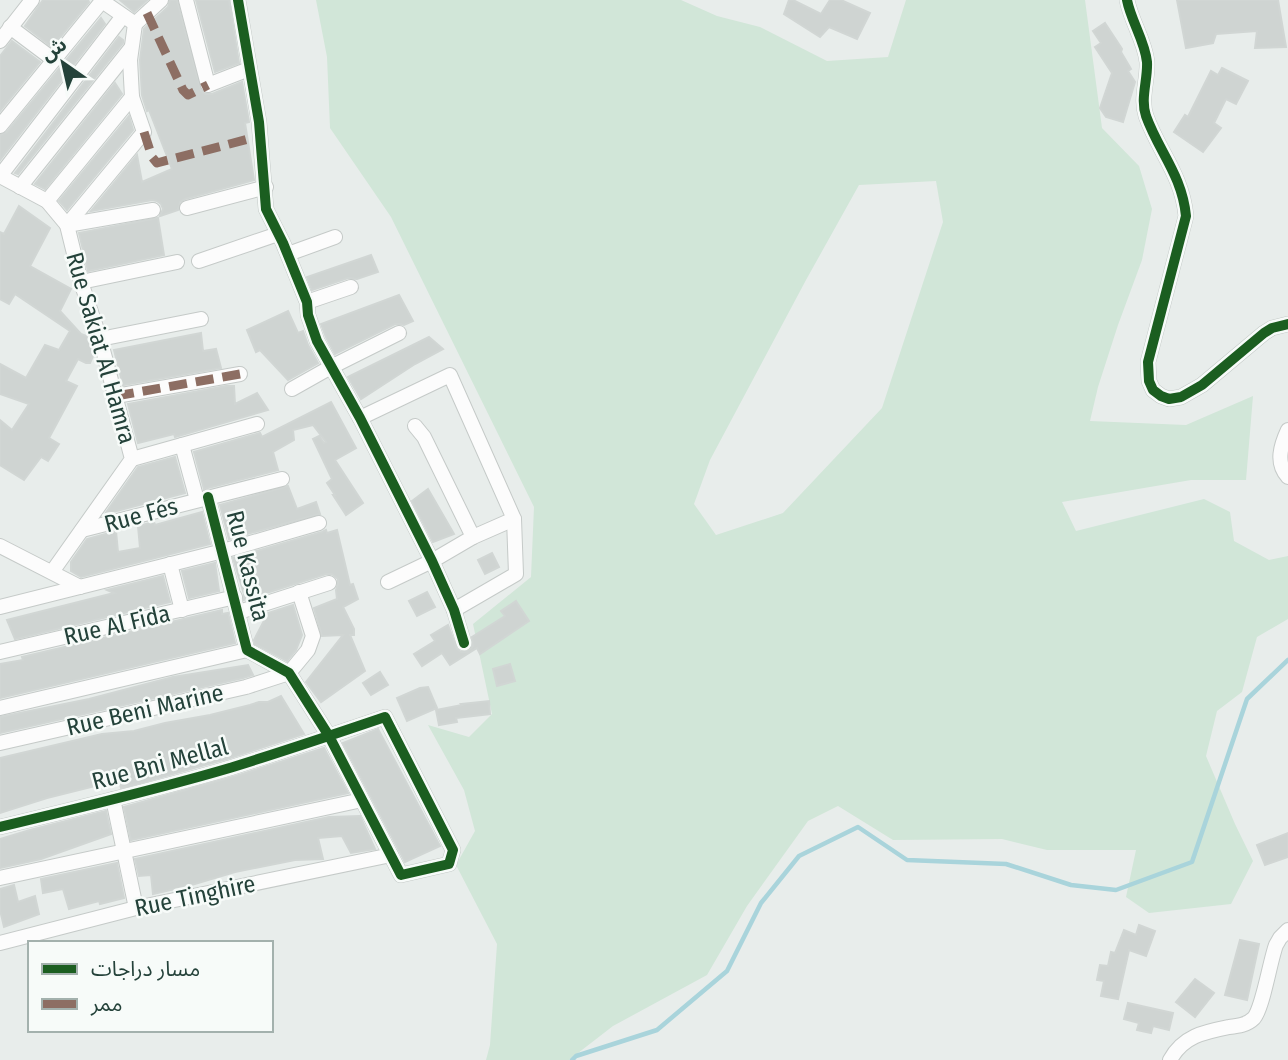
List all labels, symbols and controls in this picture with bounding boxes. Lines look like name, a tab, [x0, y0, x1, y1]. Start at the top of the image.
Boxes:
north arrow	[28, 28, 98, 98]
text: ش	[37, 33, 71, 66]
street label: Rue Sakiat Al Hamra	[60, 249, 142, 447]
street label: Rue Fés	[101, 492, 181, 538]
street label: Rue Kassita	[221, 508, 275, 624]
street label: Rue Al Fida	[61, 599, 173, 651]
street label: Rue Beni Marine	[64, 678, 226, 742]
street label: Rue Bni Mellal	[89, 732, 231, 796]
street label: Rue Tinghire	[132, 870, 258, 922]
legend	[28, 941, 273, 1032]
text: مسار دراجات	[91, 956, 200, 982]
text: ممر	[90, 991, 122, 1017]

